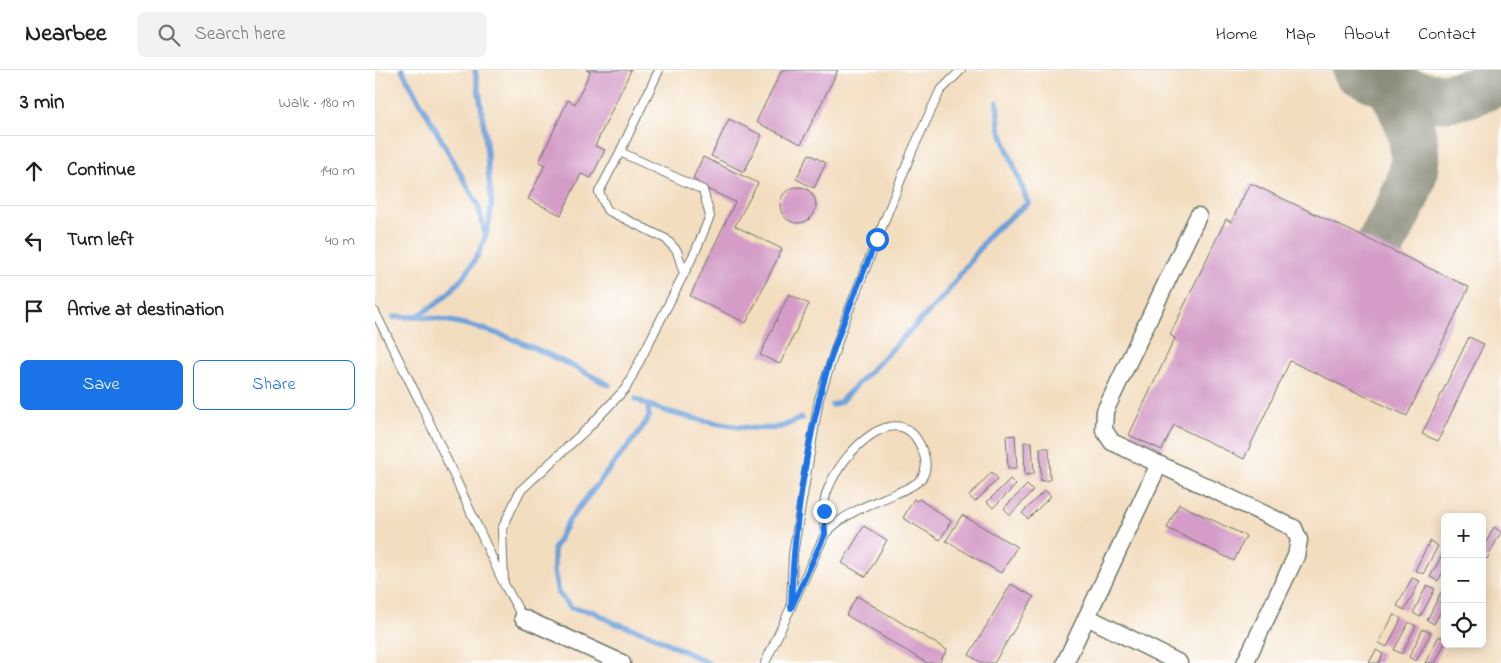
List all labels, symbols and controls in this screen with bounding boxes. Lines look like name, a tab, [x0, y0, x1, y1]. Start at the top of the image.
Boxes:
search box	[137, 12, 487, 57]
text: Nearbee	[25, 17, 107, 52]
icon: search	[155, 21, 183, 49]
text: Search here	[195, 21, 286, 48]
text: Home	[1216, 22, 1257, 48]
text: Map	[1285, 22, 1316, 48]
text: About	[1344, 22, 1390, 48]
text: Contact	[1418, 22, 1476, 48]
text: 3 min	[20, 88, 64, 118]
text: Walk · 180 m	[278, 91, 355, 115]
icon: ahead	[20, 157, 48, 185]
text: Continue	[67, 157, 135, 184]
text: 140 m	[320, 159, 355, 183]
icon: left	[20, 227, 48, 255]
text: Turn left	[67, 227, 134, 254]
route start	[866, 228, 889, 251]
text: 40 m	[325, 229, 355, 253]
icon: arrive	[20, 297, 48, 325]
text: Arrive at destination	[67, 297, 224, 324]
button: Save	[20, 360, 183, 410]
button: Share	[193, 360, 355, 410]
route end	[813, 500, 836, 523]
map controls	[1441, 513, 1486, 648]
button: +	[1441, 513, 1486, 558]
button: −	[1441, 558, 1486, 603]
button: locate	[1441, 603, 1486, 648]

